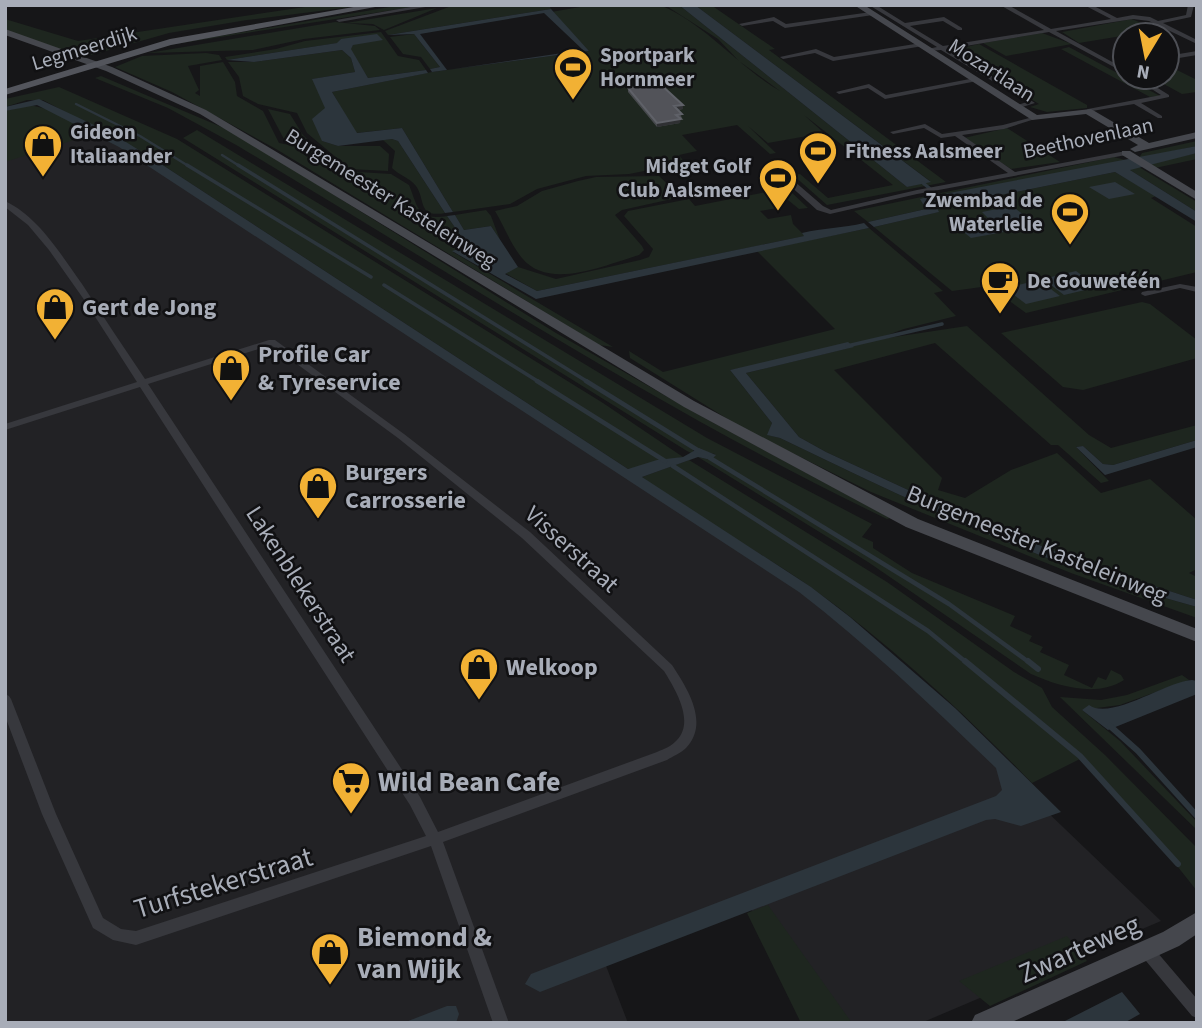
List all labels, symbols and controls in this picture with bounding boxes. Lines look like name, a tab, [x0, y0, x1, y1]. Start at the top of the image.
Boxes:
street label: Legmeerdijk	[28, 18, 141, 78]
north arrow	[1111, 21, 1181, 91]
street label: Mozartlaan	[943, 31, 1041, 109]
place label: Sportpark Hornmeer	[600, 40, 695, 94]
sports icon: Sportpark Hornmeer	[552, 46, 594, 101]
text: N	[1135, 57, 1152, 86]
street label: Beethovenlaan	[1020, 110, 1156, 166]
place label: Gideon Italiaander	[70, 117, 173, 171]
street label: Burgemeester Kasteleinweg	[280, 121, 503, 275]
shop icon: Gideon Italiaander	[22, 123, 64, 178]
sports icon: Fitness Aalsmeer	[797, 130, 839, 185]
place label: Fitness Aalsmeer	[845, 136, 1003, 166]
place label: Midget Golf Club Aalsmeer	[618, 151, 752, 205]
sports icon: Midget Golf Club Aalsmeer	[757, 157, 799, 212]
place label: Zwembad de Waterlelie	[925, 185, 1043, 239]
sports icon: Zwembad de Waterlelie	[1049, 191, 1091, 246]
cafe icon: De Gouwetéén	[979, 260, 1021, 315]
place label: De Gouwetéén	[1027, 266, 1161, 296]
shop icon: Gert de Jong	[34, 286, 76, 341]
place label: Gert de Jong	[82, 290, 217, 325]
place label: Profile Car & Tyreservice	[258, 337, 401, 400]
shop icon: Profile Car & Tyreservice	[210, 347, 252, 402]
place label: Burgers Carrosserie	[345, 455, 466, 518]
shop icon: Burgers Carrosserie	[297, 465, 339, 520]
street label: Burgemeester Kasteleinweg	[901, 476, 1172, 613]
street label: Visserstraat	[517, 498, 626, 601]
street label: Lakenblekerstraat	[237, 499, 364, 670]
shop icon: Welkoop	[458, 646, 500, 701]
place label: Welkoop	[506, 650, 598, 685]
supermarket icon: Wild Bean Cafe	[330, 760, 372, 815]
place label: Wild Bean Cafe	[378, 762, 560, 802]
street label: Turfstekerstraat	[129, 837, 318, 929]
street label: Zwarteweg	[1012, 904, 1147, 993]
place label: Biemond & van Wijk	[357, 917, 492, 989]
shop icon: Biemond & van Wijk	[309, 931, 351, 986]

